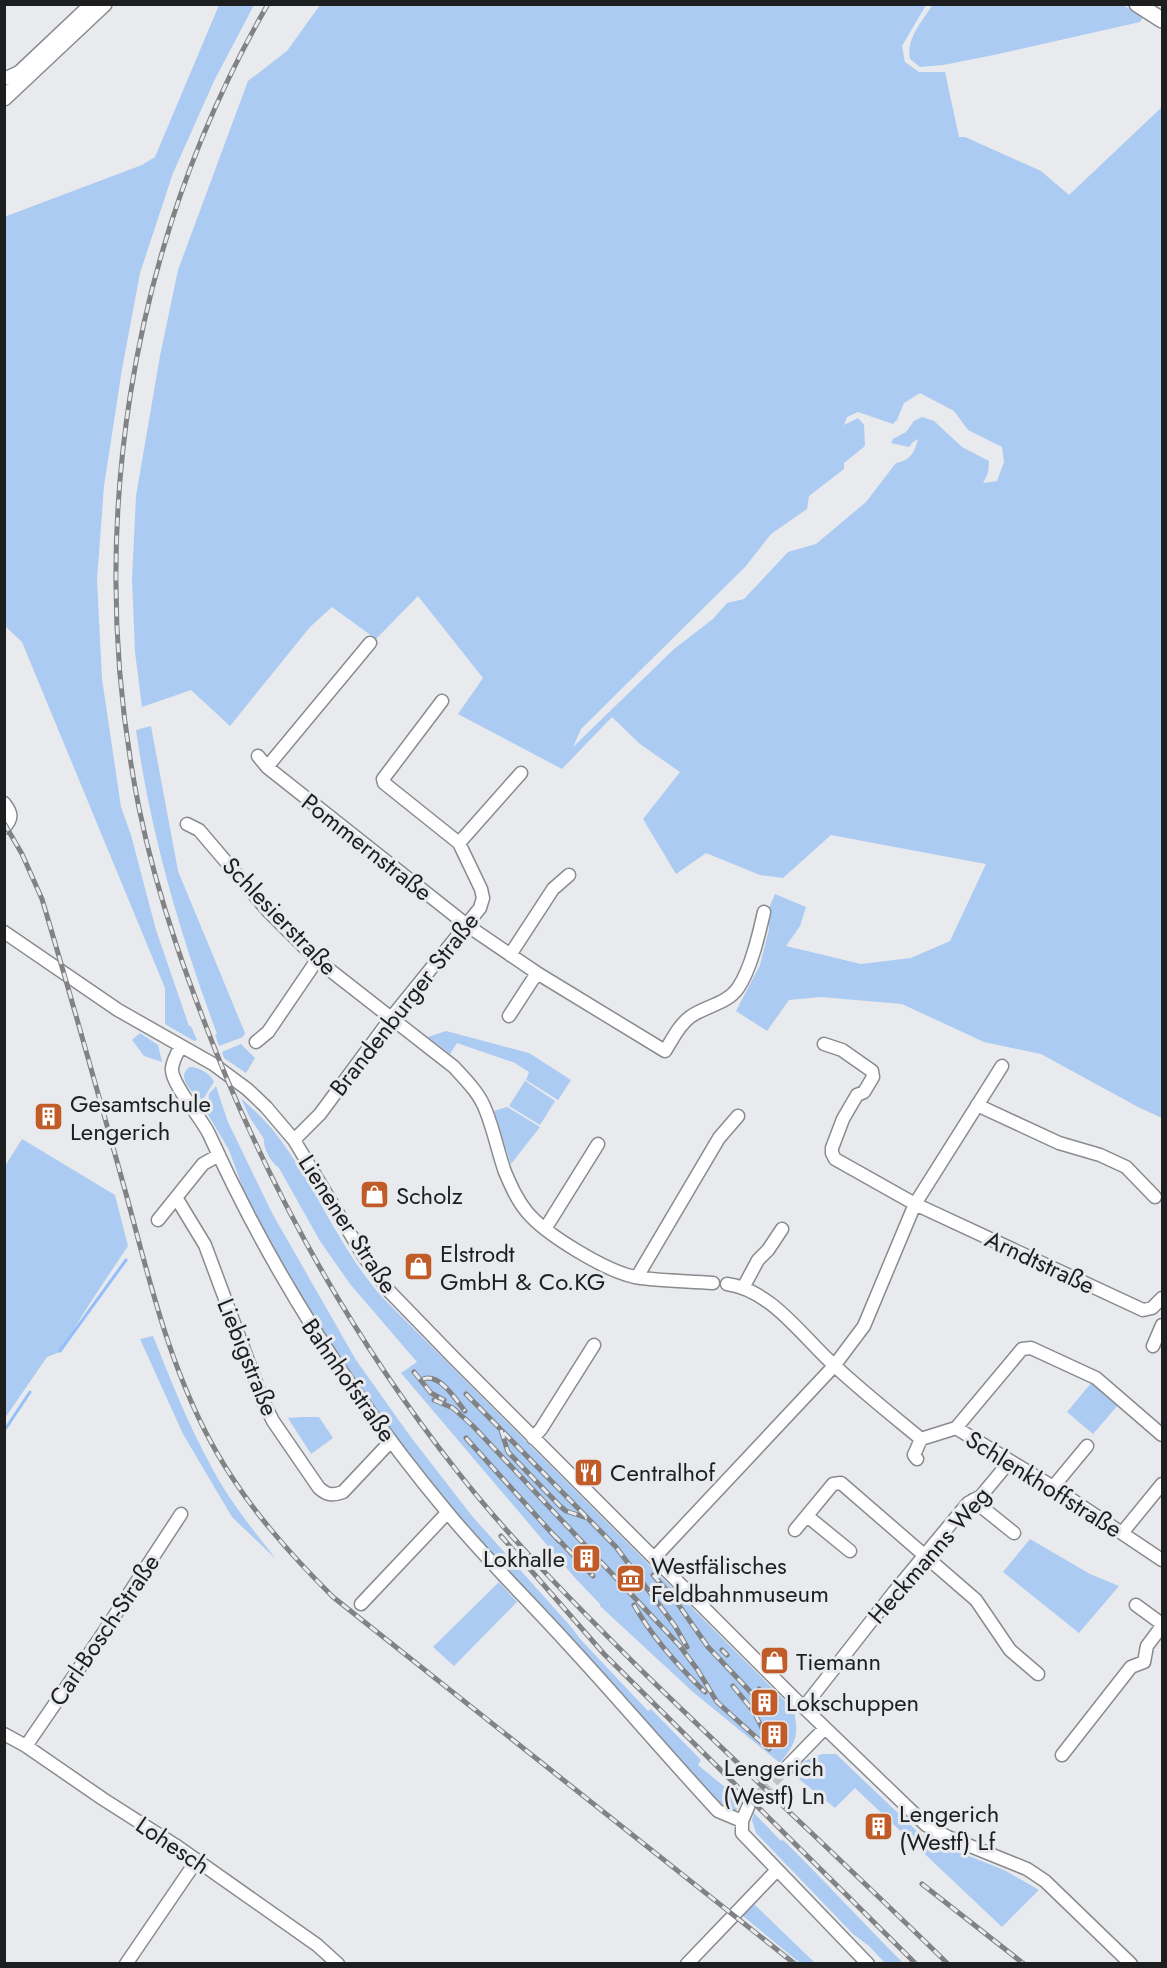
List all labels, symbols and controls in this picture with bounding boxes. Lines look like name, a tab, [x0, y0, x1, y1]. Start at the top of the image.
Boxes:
street label: Pommernstraße	[294, 785, 440, 909]
street label: Schlesierstraße	[214, 849, 346, 983]
street label: Brandenburger Straße	[321, 905, 487, 1103]
place label: Gesamtschule Lengerich	[70, 1086, 211, 1149]
building icon: Gesamtschule Lengerich	[33, 1101, 65, 1133]
street label: Lienener Straße	[290, 1148, 406, 1300]
place label: Scholz	[396, 1178, 463, 1213]
shop icon: Scholz	[359, 1179, 391, 1211]
street label: Arndtstraße	[979, 1221, 1101, 1303]
place label: Elstrodt GmbH & Co.KG	[440, 1236, 605, 1299]
shop icon: Elstrodt GmbH & Co.KG	[403, 1251, 435, 1283]
street label: Liebigstraße	[209, 1293, 287, 1421]
street label: Bahnhofstraße	[293, 1311, 405, 1449]
street label: Schlenkhoffstraße	[959, 1422, 1129, 1546]
place label: Centralhof	[610, 1455, 716, 1490]
restaurant icon: Centralhof	[573, 1456, 605, 1488]
street label: Heckmanns Weg	[859, 1479, 999, 1631]
place label: Lokhalle	[483, 1541, 565, 1576]
building icon: Lokhalle	[570, 1542, 602, 1574]
street label: Carl-Bosch-Straße	[40, 1547, 168, 1713]
place label: Westfälisches Feldbahnmuseum	[651, 1548, 829, 1611]
museum icon: Westfälisches Feldbahnmuseum	[614, 1563, 646, 1595]
place label: Tiemann	[796, 1644, 881, 1679]
shop icon: Tiemann	[759, 1645, 791, 1677]
place label: Lokschuppen	[786, 1685, 919, 1720]
building icon: Lokschuppen	[749, 1686, 781, 1718]
building icon: Lengerich (Westf) Ln	[758, 1718, 790, 1750]
place label: Lengerich (Westf) Ln	[723, 1750, 825, 1813]
place label: Lengerich (Westf) Lf	[899, 1796, 999, 1859]
street label: Lohesch	[129, 1807, 217, 1883]
building icon: Lengerich (Westf) Lf	[862, 1811, 894, 1843]

